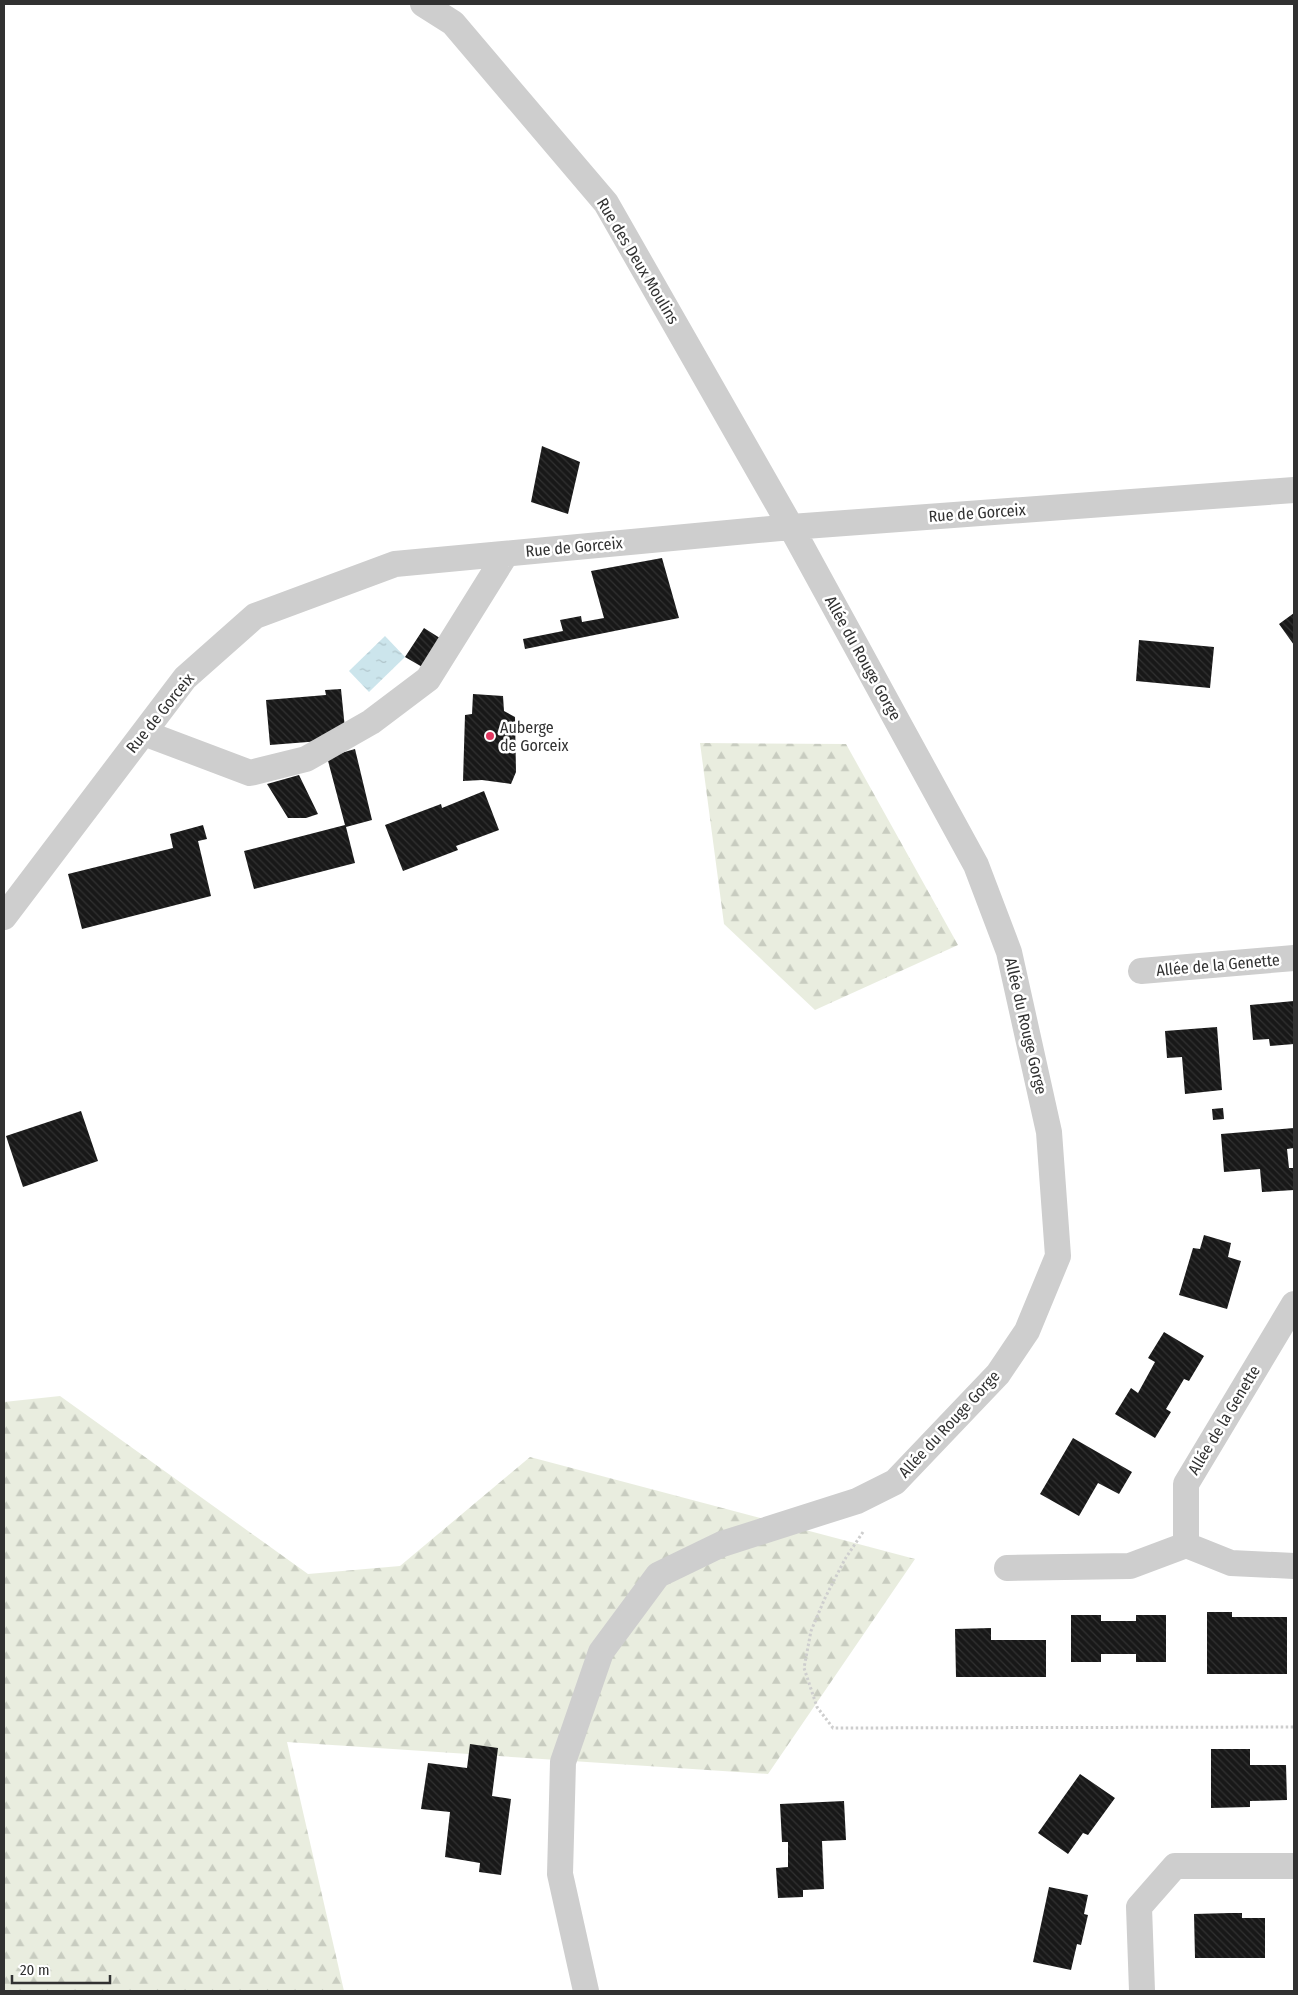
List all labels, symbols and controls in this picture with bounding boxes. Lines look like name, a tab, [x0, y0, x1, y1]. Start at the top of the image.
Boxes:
street label: Rue des Deux Moulins	[593, 194, 683, 328]
street label: Rue de Gorceix	[928, 500, 1026, 526]
street label: Rue de Gorceix	[525, 533, 623, 561]
street label: Allée du Rouge Gorge	[821, 592, 905, 724]
street label: Rue de Gorceix	[122, 669, 198, 757]
place label: Auberge de Gorceix	[500, 718, 568, 755]
marker: Auberge de Gorceix	[484, 730, 496, 742]
street label: Allée de la Genette	[1155, 950, 1281, 980]
street label: Allée du Rouge Gorge	[1001, 956, 1051, 1096]
street label: Allée de la Genette	[1184, 1362, 1264, 1478]
street label: Allée du Rouge Gorge	[895, 1366, 1004, 1481]
scale bar	[12, 1952, 110, 1984]
text: 20 m	[20, 1961, 50, 1979]

